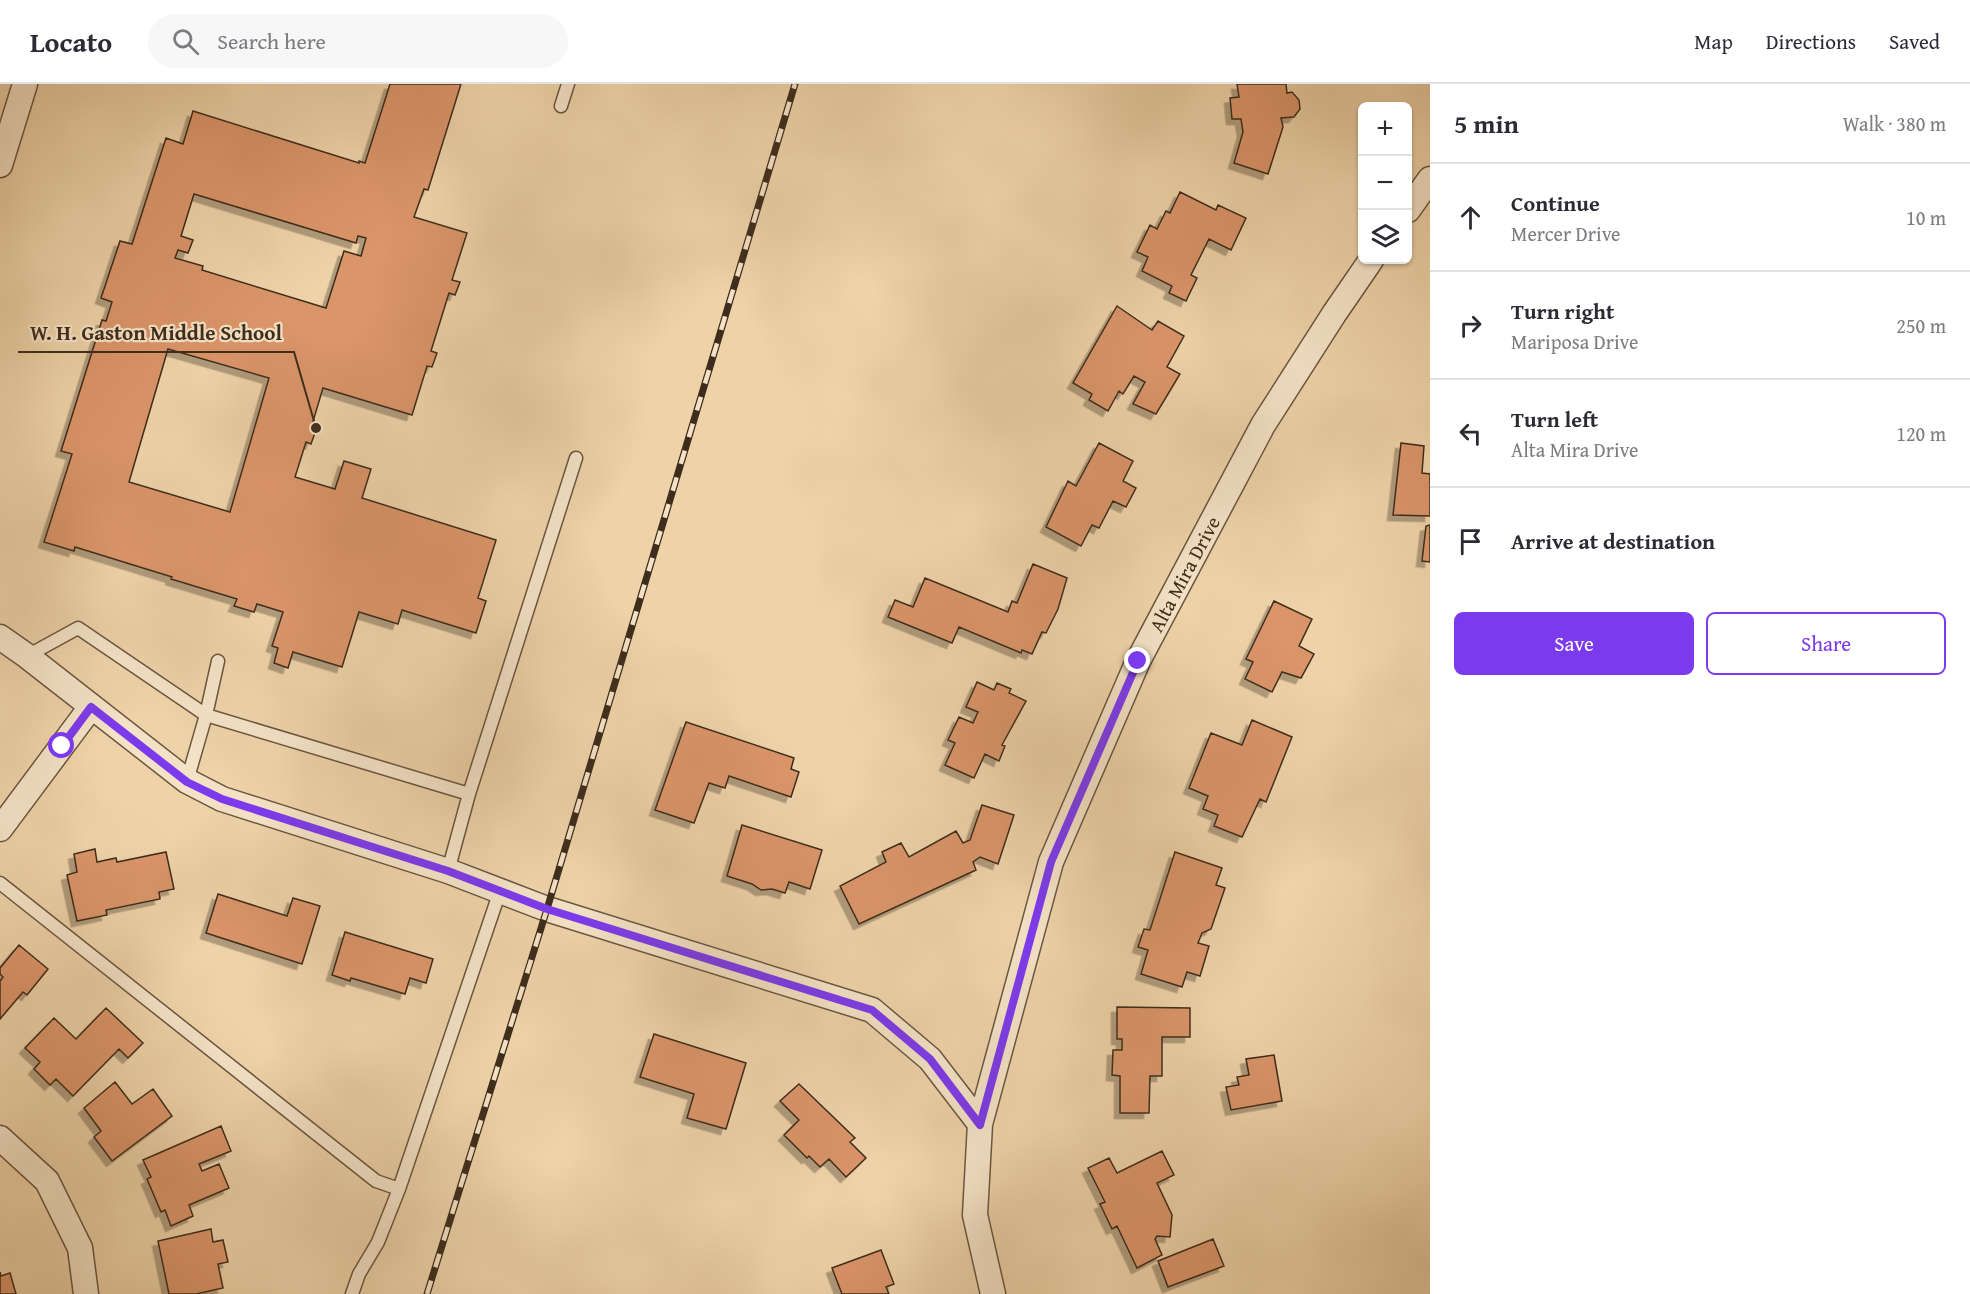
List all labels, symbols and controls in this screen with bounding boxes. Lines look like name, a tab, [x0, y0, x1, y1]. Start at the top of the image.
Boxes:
search box	[148, 14, 568, 68]
text: Locato	[30, 21, 112, 62]
icon: search	[169, 25, 202, 58]
text: Search here	[217, 25, 326, 57]
text: Map	[1694, 26, 1733, 57]
text: Directions	[1766, 26, 1856, 57]
text: Saved	[1889, 26, 1940, 57]
map controls	[1358, 102, 1412, 264]
button: +	[1358, 102, 1412, 156]
text: 5 min	[1454, 104, 1519, 143]
text: Walk · 380 m	[1843, 109, 1946, 138]
button: −	[1358, 156, 1412, 210]
text: Continue	[1511, 187, 1600, 219]
icon: ahead	[1454, 201, 1487, 234]
text: 10 m	[1906, 203, 1946, 232]
button: layers	[1358, 210, 1412, 264]
text: Mercer Drive	[1511, 219, 1621, 248]
text: Turn right	[1511, 295, 1614, 327]
icon: right	[1454, 309, 1487, 342]
text: 250 m	[1896, 311, 1946, 340]
callout: W. H. Gaston Middle School	[18, 313, 294, 352]
text: W. H. Gaston Middle School	[30, 317, 282, 348]
text: Mariposa Drive	[1511, 327, 1638, 356]
text: Turn left	[1511, 403, 1598, 435]
icon: left	[1454, 417, 1487, 450]
text: 120 m	[1896, 419, 1946, 448]
text: Alta Mira Drive	[1511, 435, 1638, 464]
street label: Alta Mira Drive	[1141, 511, 1227, 637]
icon: arrive	[1454, 525, 1487, 558]
text: Arrive at destination	[1511, 525, 1715, 557]
button: Save	[1454, 612, 1694, 675]
button: Share	[1706, 612, 1946, 675]
route end	[1124, 647, 1150, 673]
route start	[48, 732, 74, 758]

